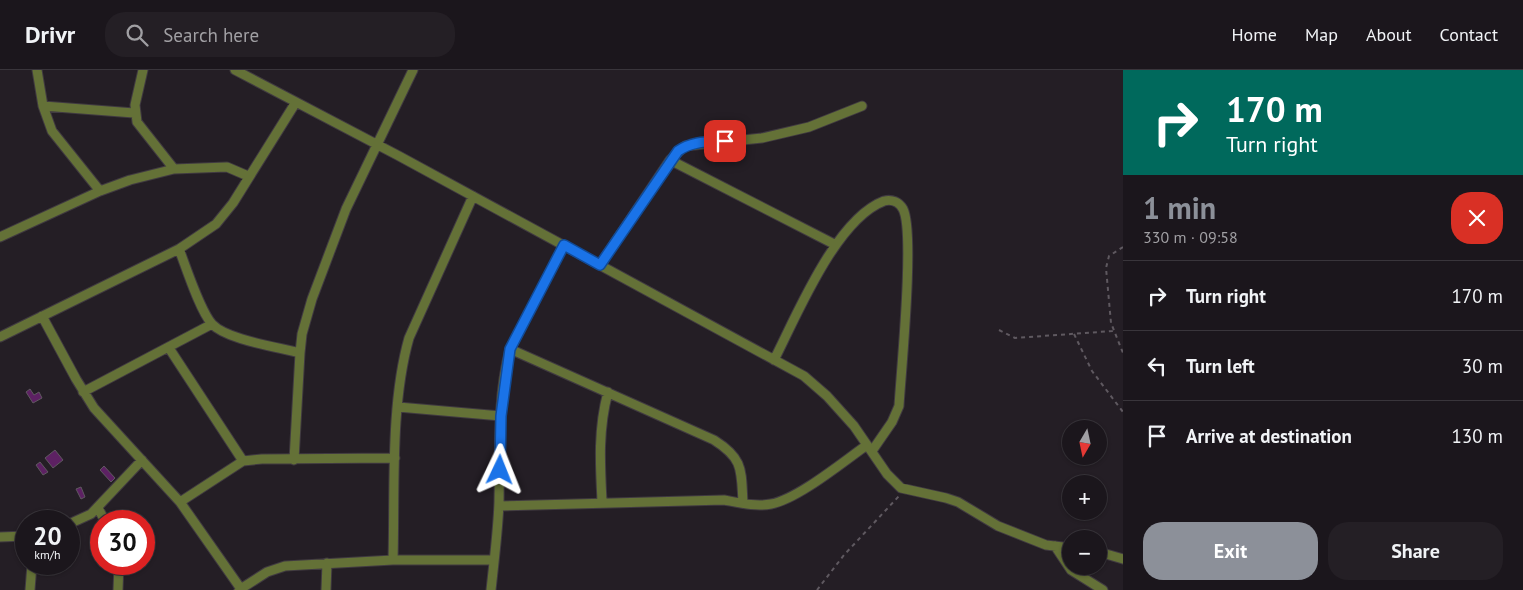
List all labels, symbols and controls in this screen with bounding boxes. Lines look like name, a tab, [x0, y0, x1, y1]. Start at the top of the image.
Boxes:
search box	[105, 12, 455, 57]
text: Drivr	[25, 19, 75, 50]
icon: search	[123, 21, 151, 49]
text: Search here	[163, 23, 259, 47]
text: Home	[1231, 23, 1277, 46]
text: Map	[1305, 23, 1338, 46]
text: About	[1366, 23, 1412, 46]
text: Contact	[1440, 23, 1498, 46]
text: 170 m	[1226, 86, 1323, 132]
icon: right	[1143, 90, 1208, 155]
pin	[704, 120, 746, 162]
icon: arrive	[711, 127, 739, 155]
text: Turn right	[1226, 130, 1318, 158]
text: 1 min	[1143, 188, 1216, 227]
button: close	[1451, 192, 1503, 244]
text: 330 m · 09:58	[1143, 227, 1238, 247]
icon: right	[1143, 282, 1171, 310]
text: Turn right	[1186, 284, 1266, 308]
text: 170 m	[1451, 284, 1503, 308]
icon: left	[1143, 352, 1171, 380]
text: Turn left	[1186, 354, 1255, 378]
text: 30 m	[1462, 354, 1503, 378]
north arrow	[1062, 420, 1108, 465]
map controls	[1062, 420, 1107, 575]
icon: arrive	[1143, 422, 1171, 450]
text: Arrive at destination	[1186, 424, 1352, 448]
text: 130 m	[1451, 424, 1503, 448]
position arrow	[473, 443, 525, 495]
button: +	[1062, 475, 1107, 520]
speed limit sign: 30	[90, 510, 155, 575]
text: 20	[33, 520, 62, 552]
button: Exit	[1143, 522, 1318, 580]
button: Share	[1328, 522, 1503, 580]
button: −	[1062, 530, 1107, 575]
text: km/h	[34, 547, 61, 562]

